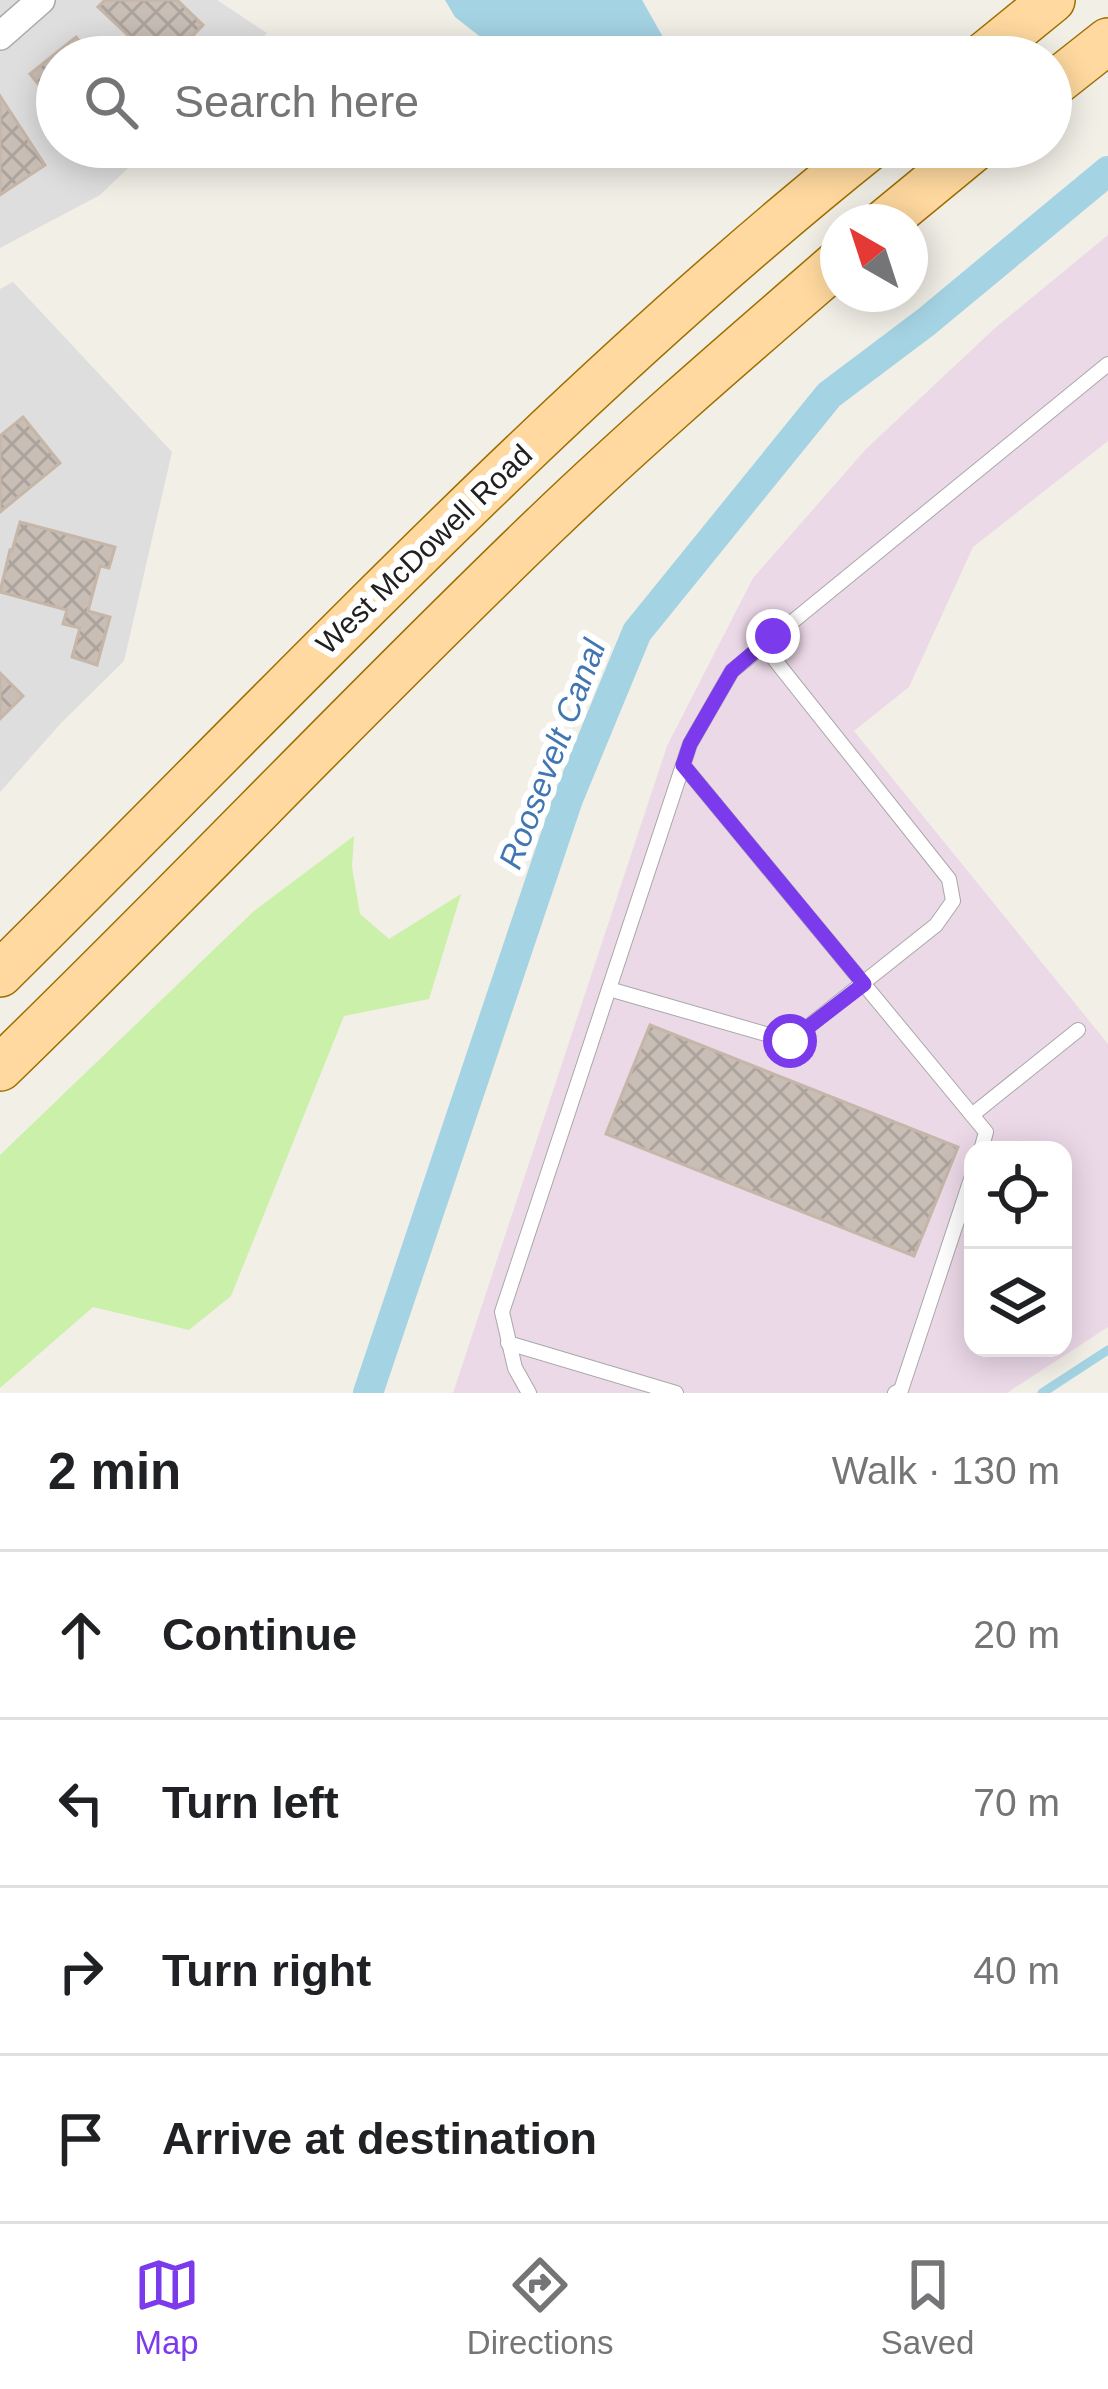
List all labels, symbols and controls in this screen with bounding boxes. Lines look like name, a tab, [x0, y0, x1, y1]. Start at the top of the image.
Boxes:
search box	[36, 36, 1072, 168]
icon: search	[78, 69, 144, 135]
text: Search here	[174, 76, 419, 127]
north arrow	[820, 204, 928, 312]
street label: West McDowell Road	[310, 438, 538, 660]
route end	[746, 609, 800, 663]
water label: Roosevelt Canal	[491, 633, 613, 874]
route start	[763, 1014, 817, 1068]
map controls	[964, 1141, 1072, 1357]
button: locate	[964, 1141, 1072, 1249]
button: layers	[964, 1249, 1072, 1357]
text: 2 min	[48, 1443, 181, 1500]
text: Walk · 130 m	[832, 1449, 1060, 1492]
icon: ahead	[48, 1602, 114, 1668]
text: Continue	[162, 1609, 357, 1660]
text: 20 m	[973, 1613, 1060, 1656]
icon: left	[48, 1770, 114, 1836]
text: Turn left	[162, 1777, 339, 1828]
text: 70 m	[973, 1781, 1060, 1824]
icon: right	[48, 1938, 114, 2004]
text: Turn right	[162, 1945, 371, 1996]
text: 40 m	[973, 1949, 1060, 1992]
icon: arrive	[48, 2106, 114, 2172]
text: Arrive at destination	[162, 2113, 597, 2164]
tab: Map	[134, 2252, 200, 2362]
tab: Directions	[467, 2252, 614, 2362]
tab: Saved	[881, 2252, 974, 2362]

